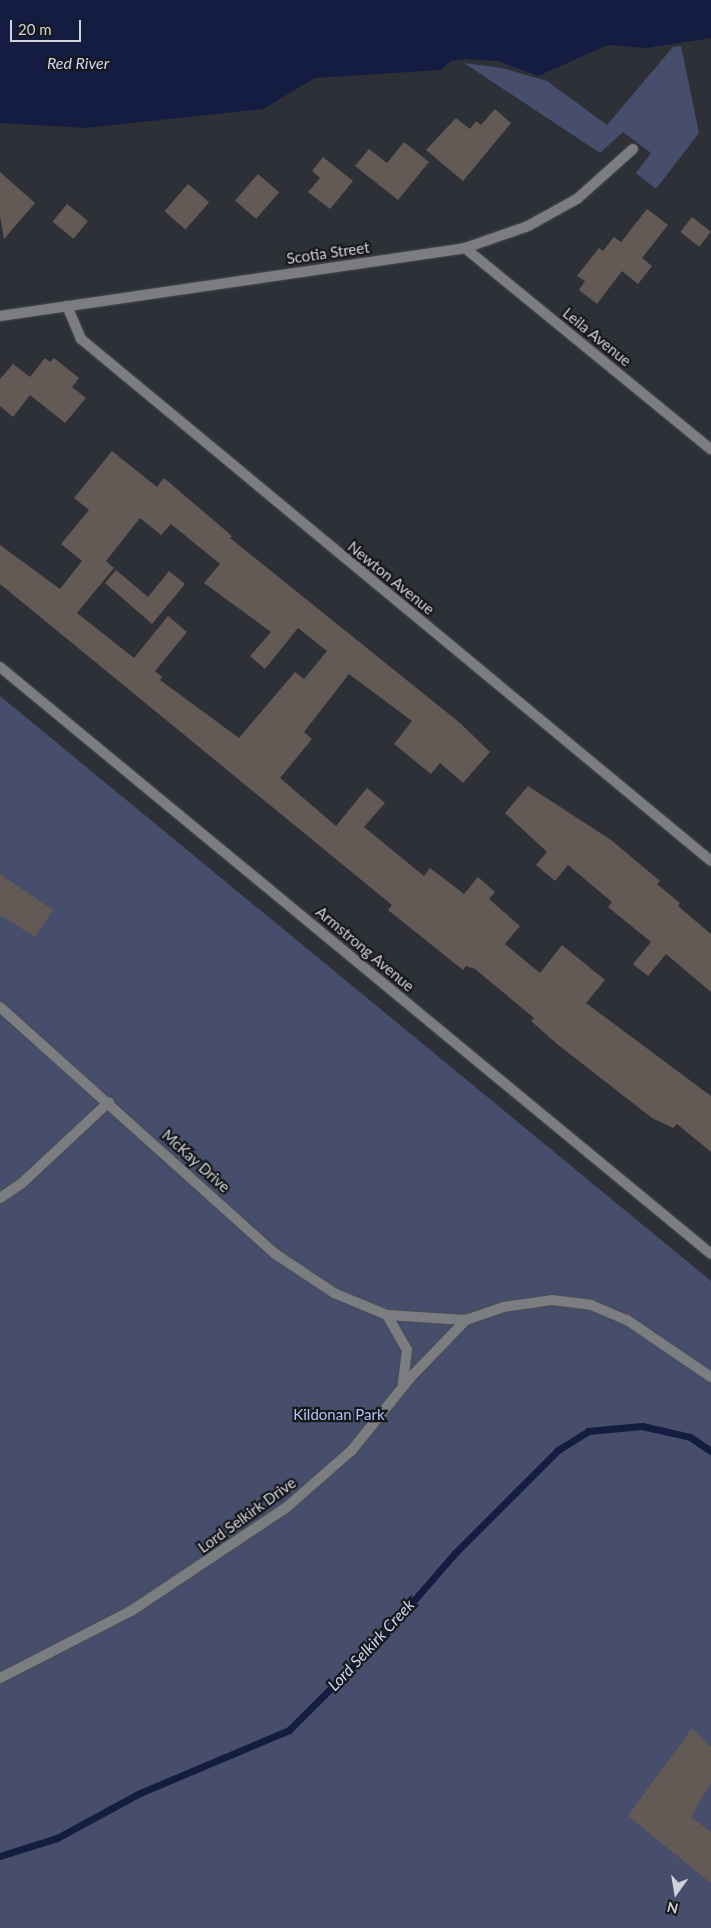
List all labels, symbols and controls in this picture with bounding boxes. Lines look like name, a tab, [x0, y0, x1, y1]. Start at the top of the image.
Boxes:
scale bar	[12, 10, 84, 42]
text: 20 m	[18, 20, 52, 38]
water label: Red River	[47, 53, 109, 73]
street label: Scotia Street	[285, 238, 371, 268]
street label: Leila Avenue	[559, 304, 635, 370]
street label: Newton Avenue	[344, 537, 438, 619]
street label: Armstrong Avenue	[312, 903, 418, 995]
street label: McKay Drive	[158, 1126, 234, 1196]
park label: Kildonan Park	[293, 1406, 385, 1424]
street label: Lord Selkirk Drive	[195, 1473, 299, 1557]
water label: Lord Selkirk Creek	[324, 1595, 418, 1695]
north arrow	[651, 1868, 701, 1918]
text: N	[665, 1899, 680, 1918]

